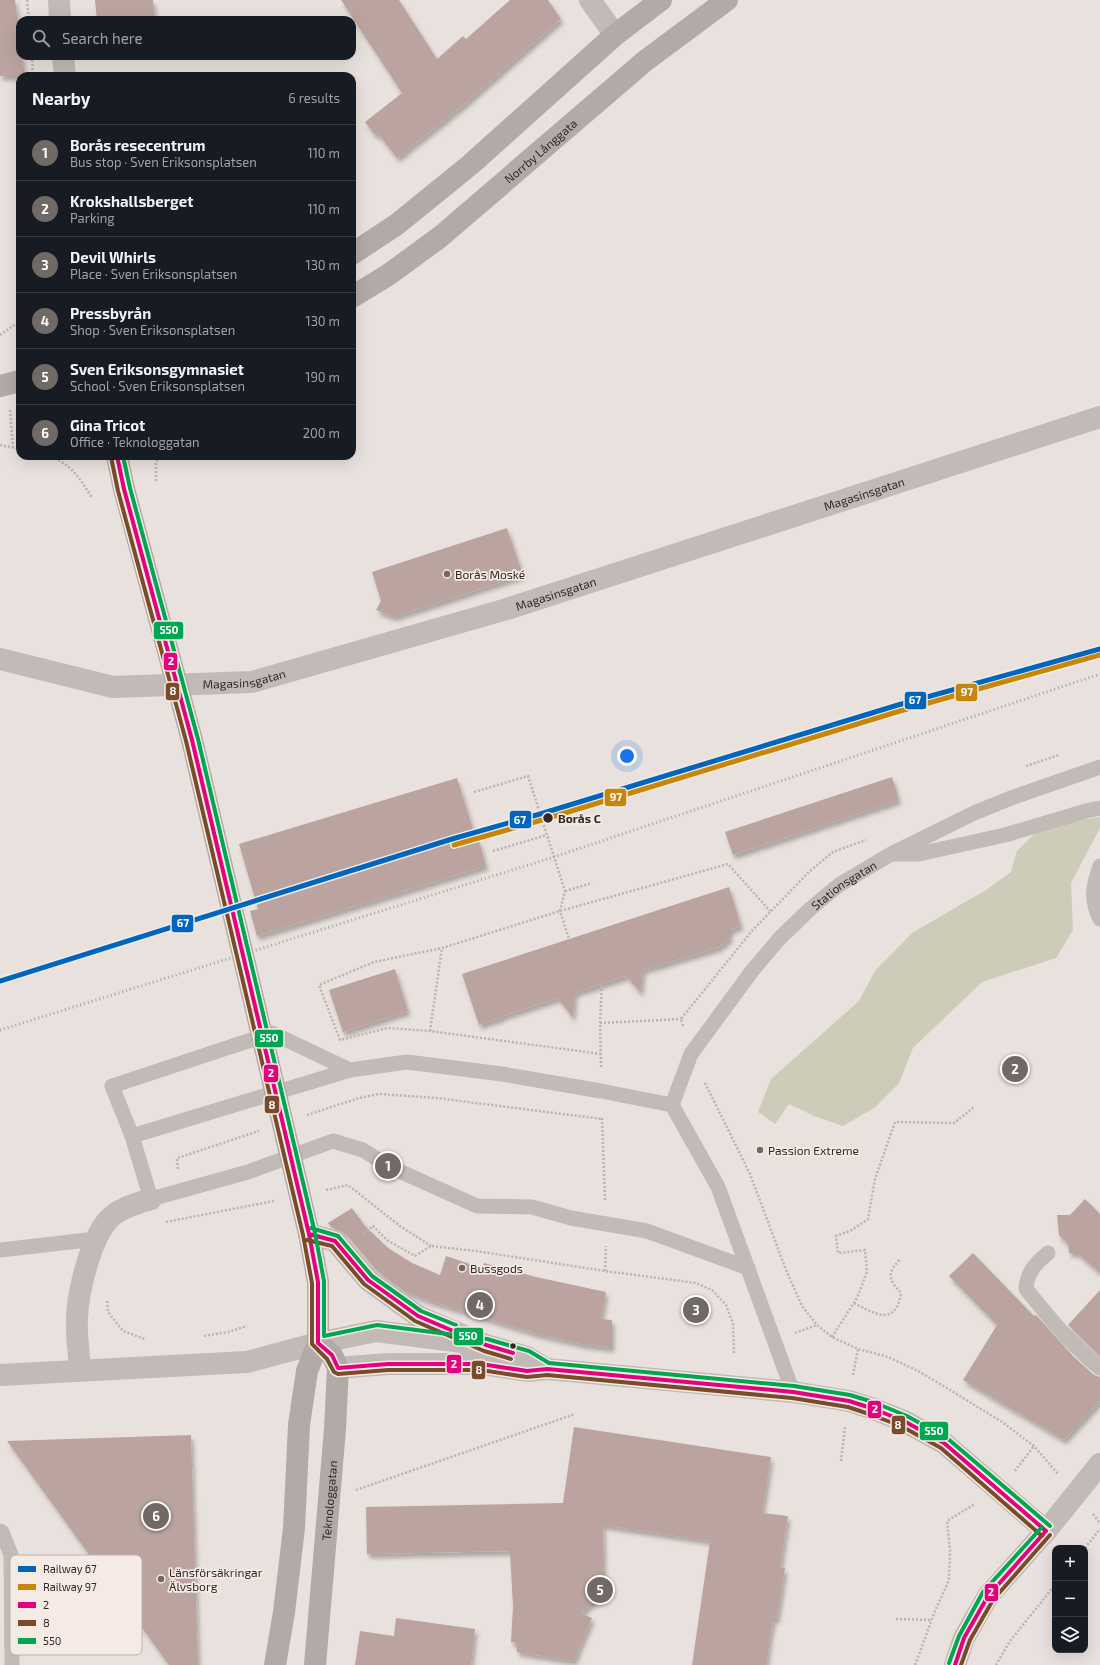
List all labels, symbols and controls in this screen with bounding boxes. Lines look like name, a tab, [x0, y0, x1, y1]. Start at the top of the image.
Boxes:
search box	[16, 16, 356, 60]
icon: search	[30, 27, 52, 49]
text: Search here	[62, 29, 143, 47]
text: Nearby	[32, 88, 90, 108]
text: 6 results	[288, 90, 340, 106]
street label: Norrby Långgata	[501, 116, 580, 186]
text: Borås resecentrum	[70, 136, 205, 154]
text: 1	[42, 145, 48, 161]
text: 110 m	[308, 145, 340, 161]
text: Bus stop · Sven Eriksonsplatsen	[70, 154, 257, 170]
text: Krokshallsberget	[70, 192, 193, 210]
text: 2	[41, 201, 49, 217]
text: 110 m	[308, 201, 340, 217]
text: Parking	[70, 210, 115, 226]
text: Devil Whirls	[70, 248, 156, 266]
text: 3	[41, 257, 49, 273]
text: 130 m	[305, 257, 340, 273]
text: Place · Sven Eriksonsplatsen	[70, 266, 237, 282]
text: Pressbyrån	[70, 304, 151, 322]
text: 4	[41, 313, 49, 329]
text: 130 m	[305, 313, 340, 329]
text: Shop · Sven Eriksonsplatsen	[70, 322, 235, 338]
text: Sven Eriksonsgymnasiet	[70, 360, 244, 378]
text: 5	[41, 369, 49, 385]
text: 190 m	[305, 369, 340, 385]
text: School · Sven Eriksonsplatsen	[70, 378, 245, 394]
text: Gina Tricot	[70, 416, 145, 434]
text: 6	[41, 425, 49, 441]
text: 200 m	[303, 425, 340, 441]
text: Office · Teknologgatan	[70, 434, 200, 450]
street label: Magasinsgatan	[822, 474, 906, 513]
place label: Borås Moské	[455, 567, 525, 581]
marker: Borås Moské	[442, 569, 452, 579]
street label: Magasinsgatan	[514, 574, 598, 613]
line badge: 550	[153, 621, 184, 640]
text: 550	[159, 623, 179, 636]
line badge: 2	[163, 652, 178, 671]
text: 2	[168, 654, 174, 667]
street label: Magasinsgatan	[202, 666, 287, 691]
line badge: 8	[165, 682, 180, 701]
line badge: 97	[955, 683, 978, 702]
text: 8	[170, 684, 177, 697]
text: 97	[961, 685, 973, 698]
line badge: 67	[904, 691, 927, 710]
text: 67	[909, 693, 921, 706]
your location	[617, 746, 637, 766]
line badge: 97	[604, 788, 627, 807]
text: 97	[610, 790, 622, 803]
line badge: 67	[509, 810, 532, 829]
marker: Borås C	[541, 811, 555, 825]
place label: Borås C	[558, 811, 601, 825]
text: 67	[514, 813, 526, 826]
street label: Stationsgatan	[808, 857, 879, 912]
line badge: 67	[171, 914, 194, 933]
text: 67	[177, 916, 189, 929]
line badge: 550	[254, 1029, 284, 1048]
text: 550	[259, 1031, 279, 1044]
pin: 2	[1002, 1054, 1028, 1084]
line badge: 2	[263, 1064, 279, 1083]
text: 2	[268, 1066, 274, 1079]
line badge: 8	[264, 1095, 280, 1114]
text: 8	[269, 1098, 276, 1111]
place label: Passion Extreme	[768, 1143, 859, 1157]
marker: Passion Extreme	[755, 1145, 765, 1155]
pin: 1	[375, 1151, 401, 1181]
place label: Bussgods	[470, 1261, 523, 1275]
marker: Bussgods	[457, 1263, 467, 1273]
pin: 4	[467, 1290, 493, 1320]
pin: 3	[683, 1295, 709, 1325]
line badge: 550	[453, 1327, 484, 1346]
text: 550	[458, 1329, 478, 1342]
unlabelled marker	[508, 1341, 518, 1351]
line badge: 2	[446, 1354, 462, 1374]
text: 2	[451, 1357, 457, 1370]
line badge: 8	[471, 1360, 486, 1380]
text: 8	[476, 1363, 483, 1376]
line badge: 2	[867, 1400, 882, 1419]
text: 2	[872, 1402, 878, 1415]
line badge: 8	[891, 1415, 906, 1435]
text: 8	[895, 1418, 902, 1431]
line badge: 550	[919, 1421, 949, 1441]
text: 550	[924, 1424, 944, 1437]
street label: Teknologgatan	[319, 1460, 339, 1541]
pin: 6	[143, 1501, 169, 1531]
map controls	[1052, 1545, 1088, 1653]
button: +	[1052, 1545, 1088, 1581]
legend	[10, 1555, 142, 1655]
text: Railway 67	[43, 1562, 97, 1575]
place label: Länsförsäkringar Älvsborg	[169, 1565, 263, 1593]
marker: Länsförsäkringar Älvsborg	[156, 1574, 166, 1584]
pin: 5	[587, 1575, 613, 1605]
text: Railway 97	[43, 1580, 97, 1593]
button: −	[1052, 1581, 1088, 1617]
line badge: 2	[984, 1583, 999, 1602]
text: 2	[988, 1585, 994, 1598]
text: 2	[43, 1598, 49, 1611]
text: 8	[43, 1616, 50, 1629]
button: layers	[1052, 1617, 1088, 1653]
text: 550	[43, 1634, 61, 1647]

